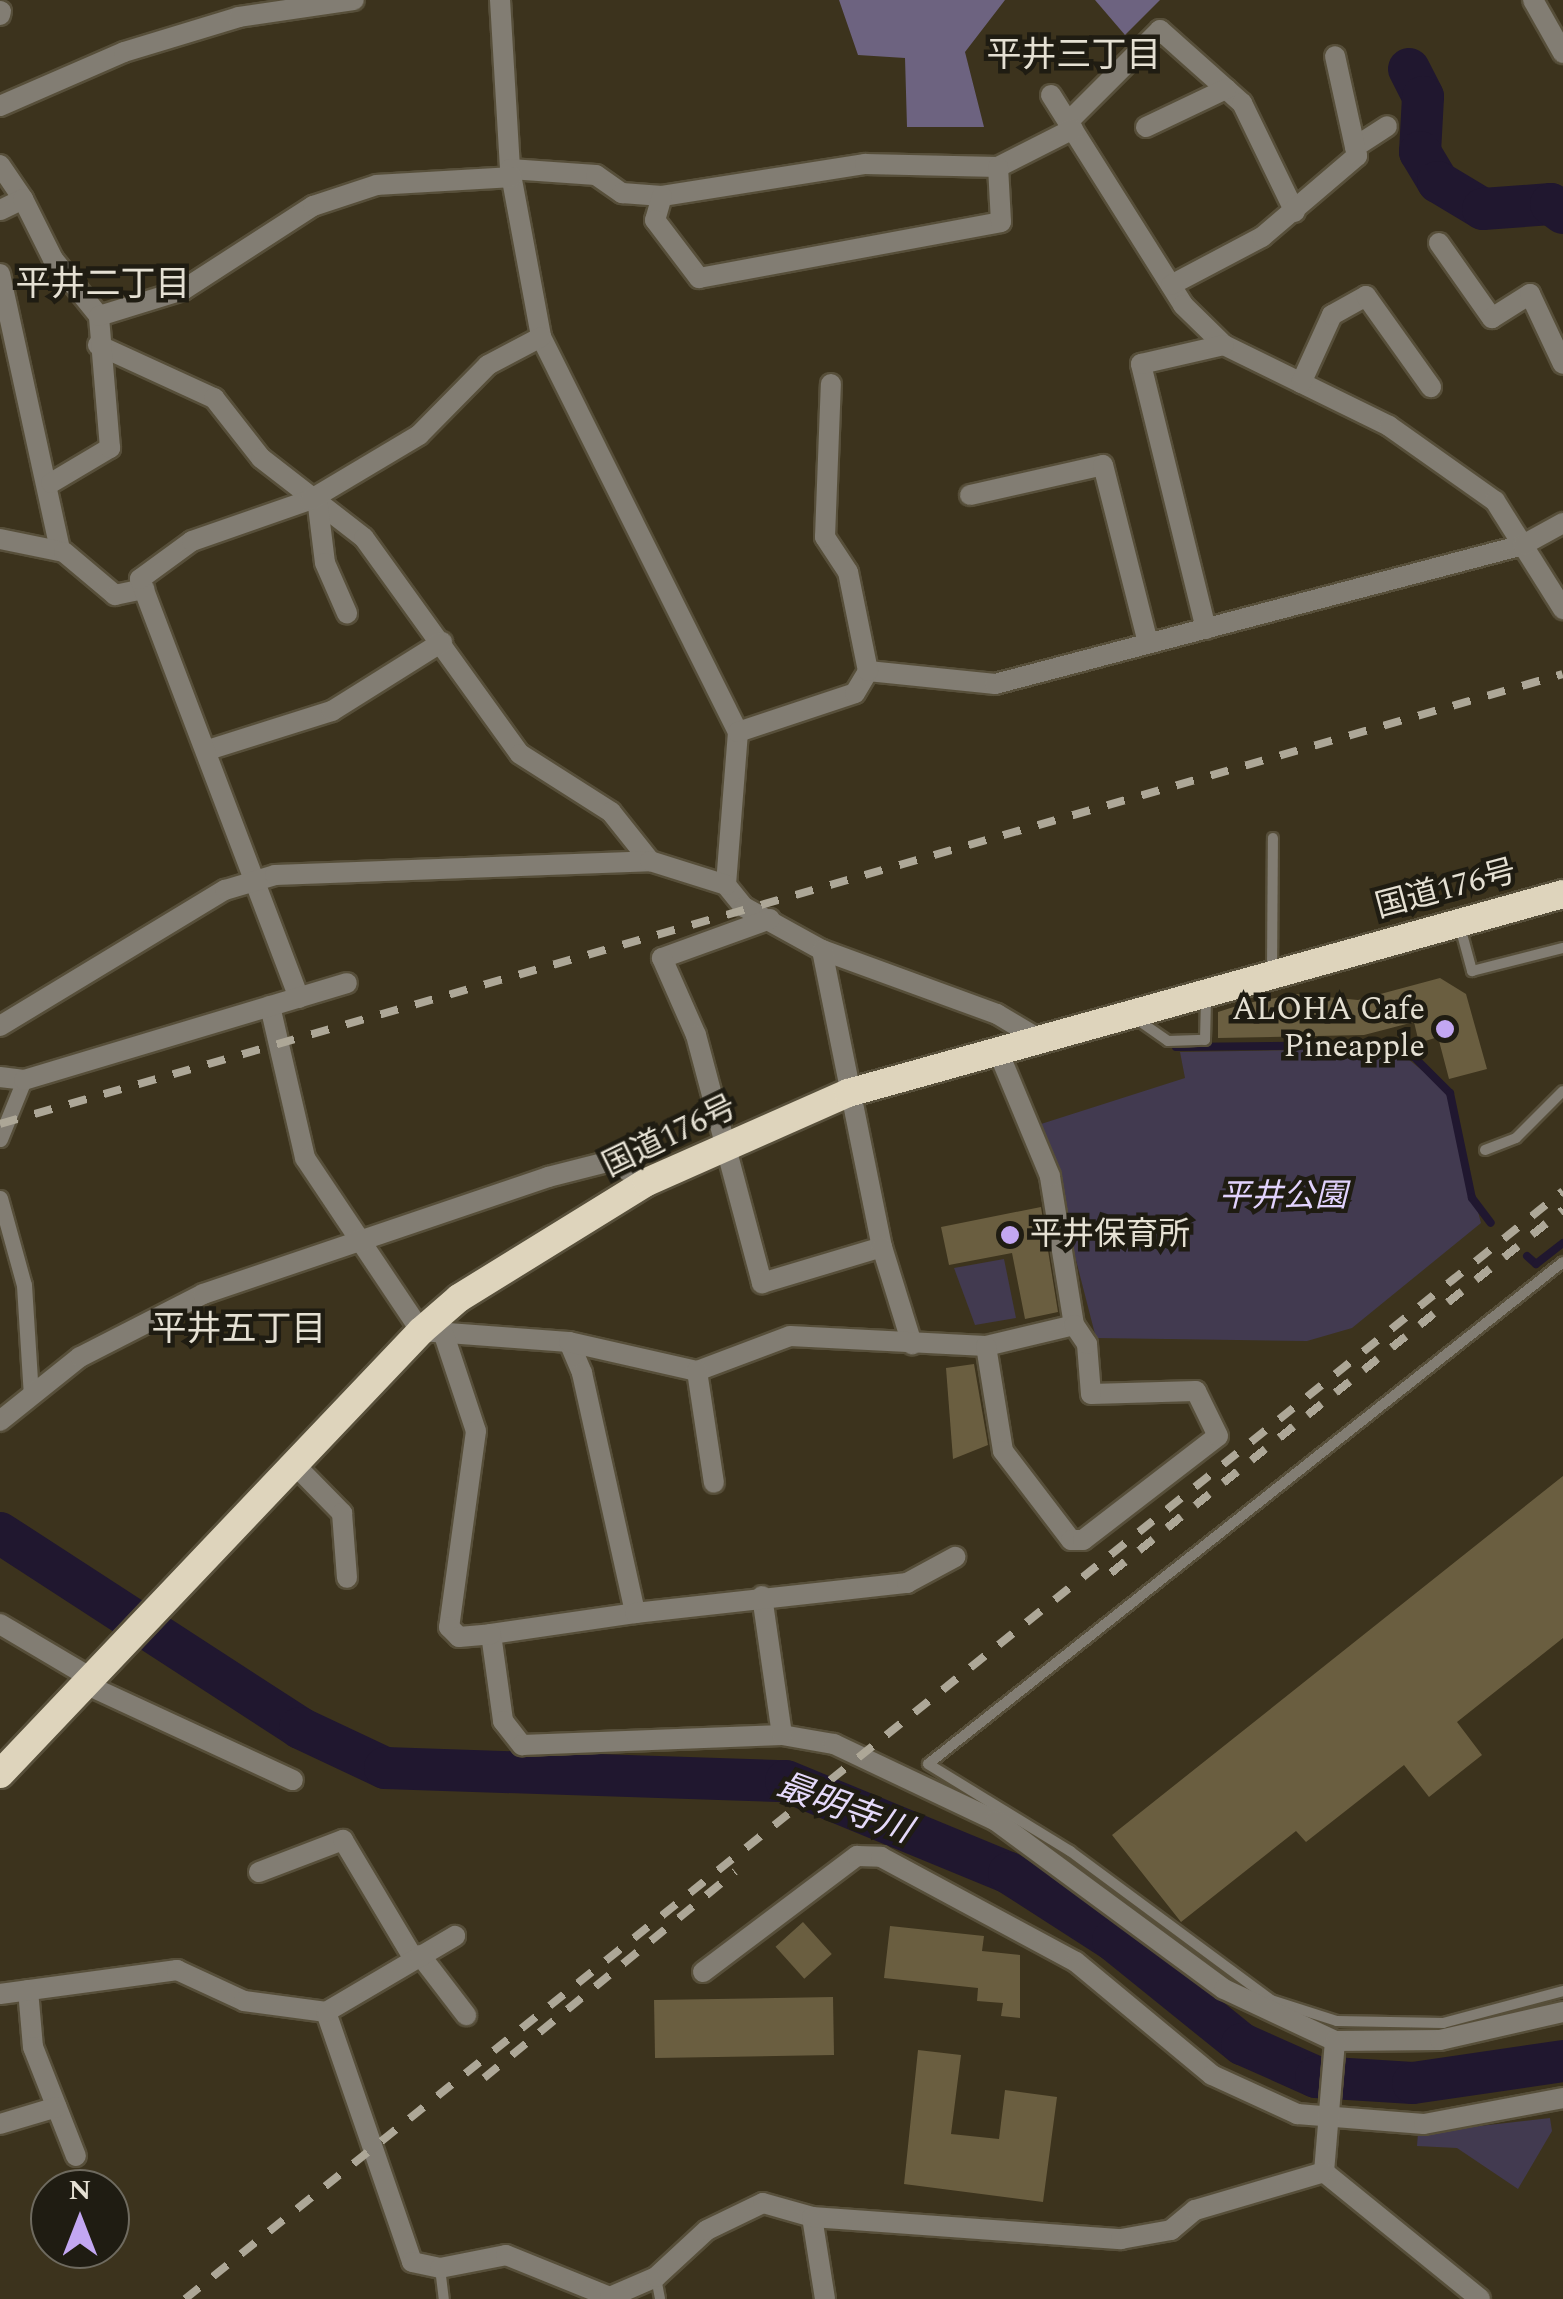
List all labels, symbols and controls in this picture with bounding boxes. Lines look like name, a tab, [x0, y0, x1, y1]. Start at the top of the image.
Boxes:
district label: 平井三丁目	[987, 35, 1161, 77]
district label: 平井二丁目	[16, 264, 190, 306]
street label: 国道176号	[1371, 853, 1521, 927]
place label: ALOHA Cafe Pineapple	[1232, 992, 1425, 1067]
marker: ALOHA Cafe Pineapple	[1434, 1018, 1456, 1040]
street label: 国道176号	[597, 1088, 743, 1186]
park label: 平井公園	[1219, 1178, 1347, 1216]
place label: 平井保育所	[1030, 1216, 1190, 1254]
marker: 平井保育所	[999, 1224, 1021, 1246]
district label: 平井五丁目	[152, 1309, 326, 1351]
water label: 最明寺川	[771, 1765, 917, 1853]
north arrow	[30, 2169, 130, 2269]
text: N	[69, 2169, 91, 2212]

